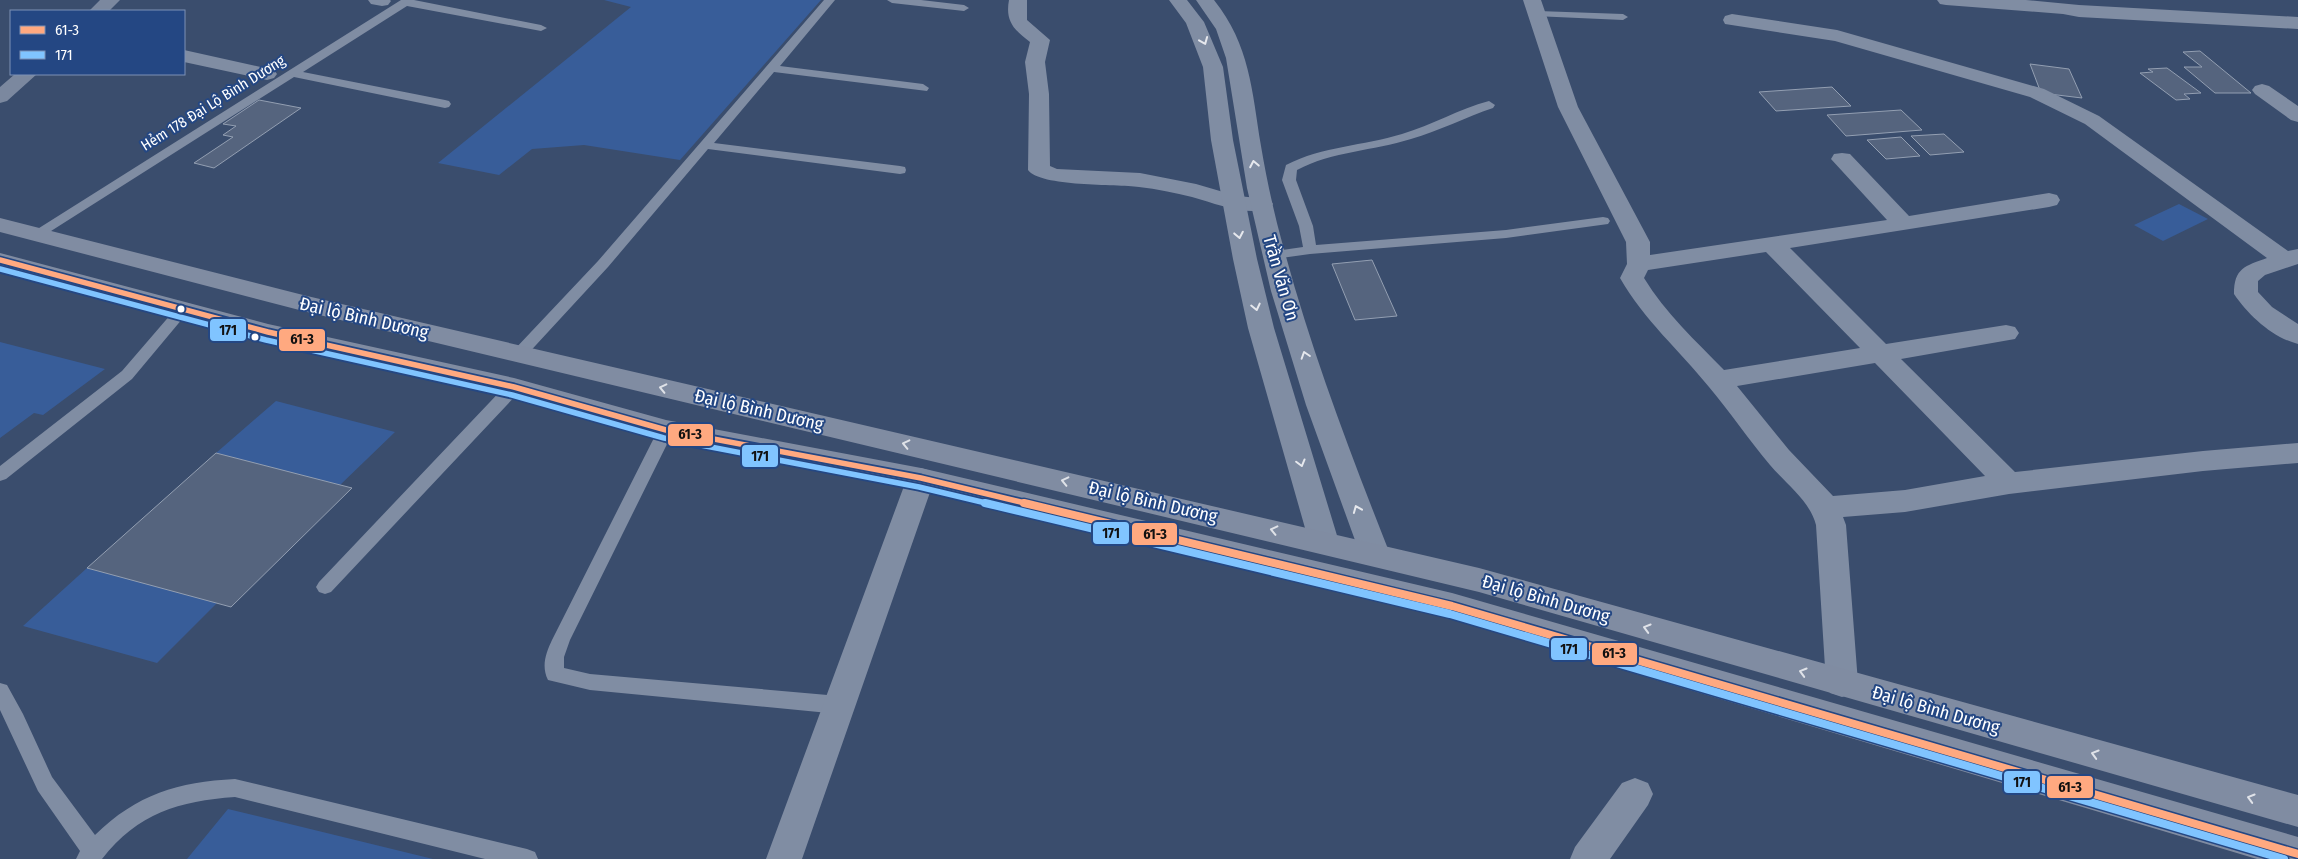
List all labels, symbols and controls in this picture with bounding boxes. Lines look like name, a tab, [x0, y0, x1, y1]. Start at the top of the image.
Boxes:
legend	[10, 10, 185, 75]
text: 61-3	[55, 21, 79, 39]
one-way arrow	[1197, 36, 1208, 45]
text: 171	[55, 46, 73, 64]
street label: Hẻm 178 Đại Lộ Bình Dương	[138, 51, 288, 155]
one-way arrow	[1250, 160, 1260, 169]
one-way arrow	[1234, 230, 1244, 239]
street label: Trần Văn Ơn	[1258, 233, 1304, 323]
street label: Đại lộ Bình Dương	[297, 292, 431, 344]
one-way arrow	[1250, 302, 1261, 311]
unlabelled marker	[176, 304, 186, 314]
line badge: 171	[209, 318, 247, 342]
text: 171	[219, 322, 237, 339]
line badge: 61-3	[278, 328, 326, 352]
text: 61-3	[290, 331, 314, 348]
unlabelled marker	[250, 332, 260, 342]
one-way arrow	[1300, 352, 1310, 360]
one-way arrow	[658, 383, 667, 394]
street label: Đại lộ Bình Dương	[692, 384, 826, 436]
line badge: 61-3	[667, 423, 714, 447]
text: 61-3	[678, 426, 702, 443]
one-way arrow	[902, 439, 911, 450]
line badge: 171	[741, 444, 779, 468]
text: 171	[751, 448, 769, 465]
one-way arrow	[1295, 458, 1306, 467]
one-way arrow	[1060, 476, 1069, 487]
street label: Đại lộ Bình Dương	[1086, 476, 1220, 528]
one-way arrow	[1353, 505, 1364, 514]
line badge: 171	[1092, 521, 1130, 545]
line badge: 61-3	[1131, 522, 1178, 546]
text: 171	[1102, 525, 1120, 542]
one-way arrow	[1269, 525, 1278, 536]
text: 61-3	[1143, 526, 1167, 543]
street label: Đại lộ Bình Dương	[1480, 570, 1613, 628]
one-way arrow	[1643, 623, 1652, 633]
line badge: 171	[1550, 637, 1588, 661]
text: 171	[1560, 641, 1578, 658]
line badge: 61-3	[1591, 642, 1638, 666]
text: 61-3	[1602, 645, 1626, 662]
one-way arrow	[1800, 668, 1808, 678]
street label: Đại lộ Bình Dương	[1870, 681, 2003, 739]
one-way arrow	[2090, 749, 2099, 760]
line badge: 171	[2003, 770, 2041, 794]
text: 171	[2013, 774, 2031, 791]
line badge: 61-3	[2046, 775, 2094, 799]
text: 61-3	[2058, 779, 2082, 796]
one-way arrow	[2247, 793, 2256, 803]

